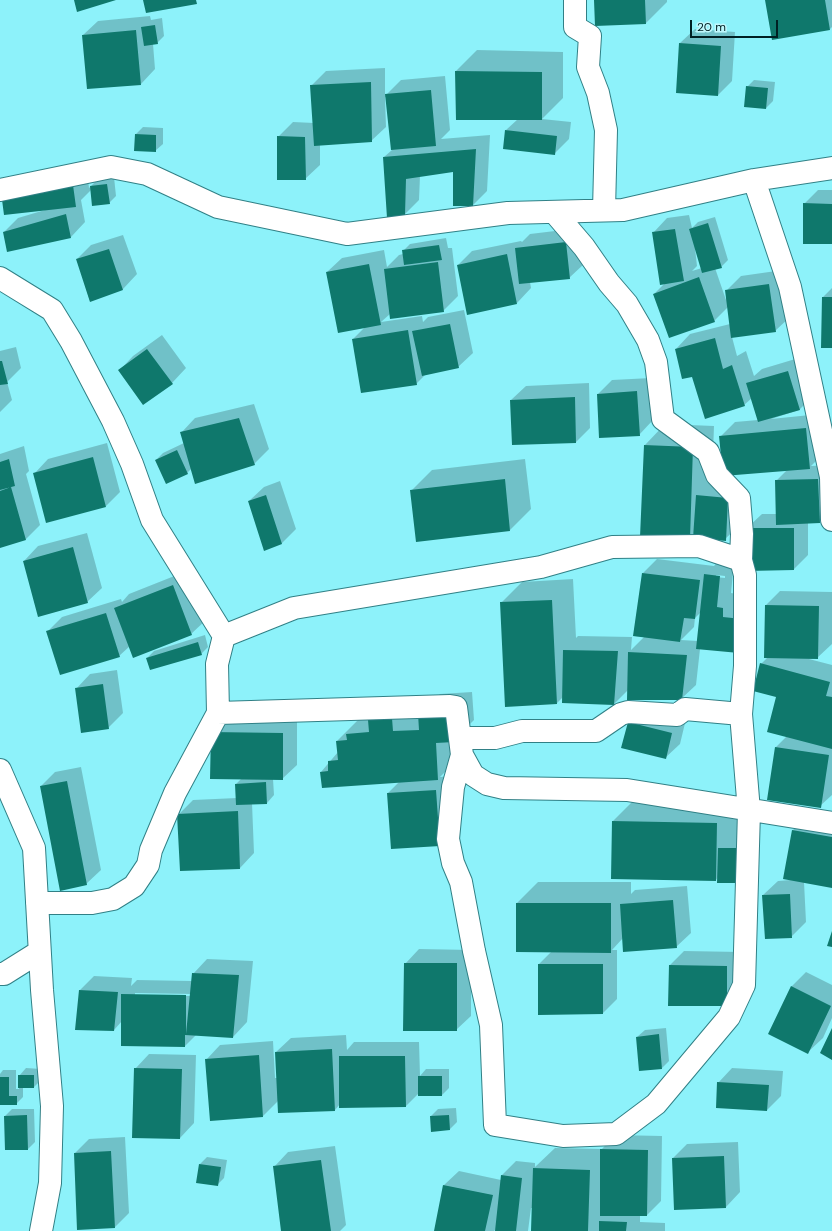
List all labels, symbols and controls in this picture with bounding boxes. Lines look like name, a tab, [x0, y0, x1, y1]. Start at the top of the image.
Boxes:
scale bar	[692, 12, 780, 38]
text: 20 m	[697, 19, 726, 35]

